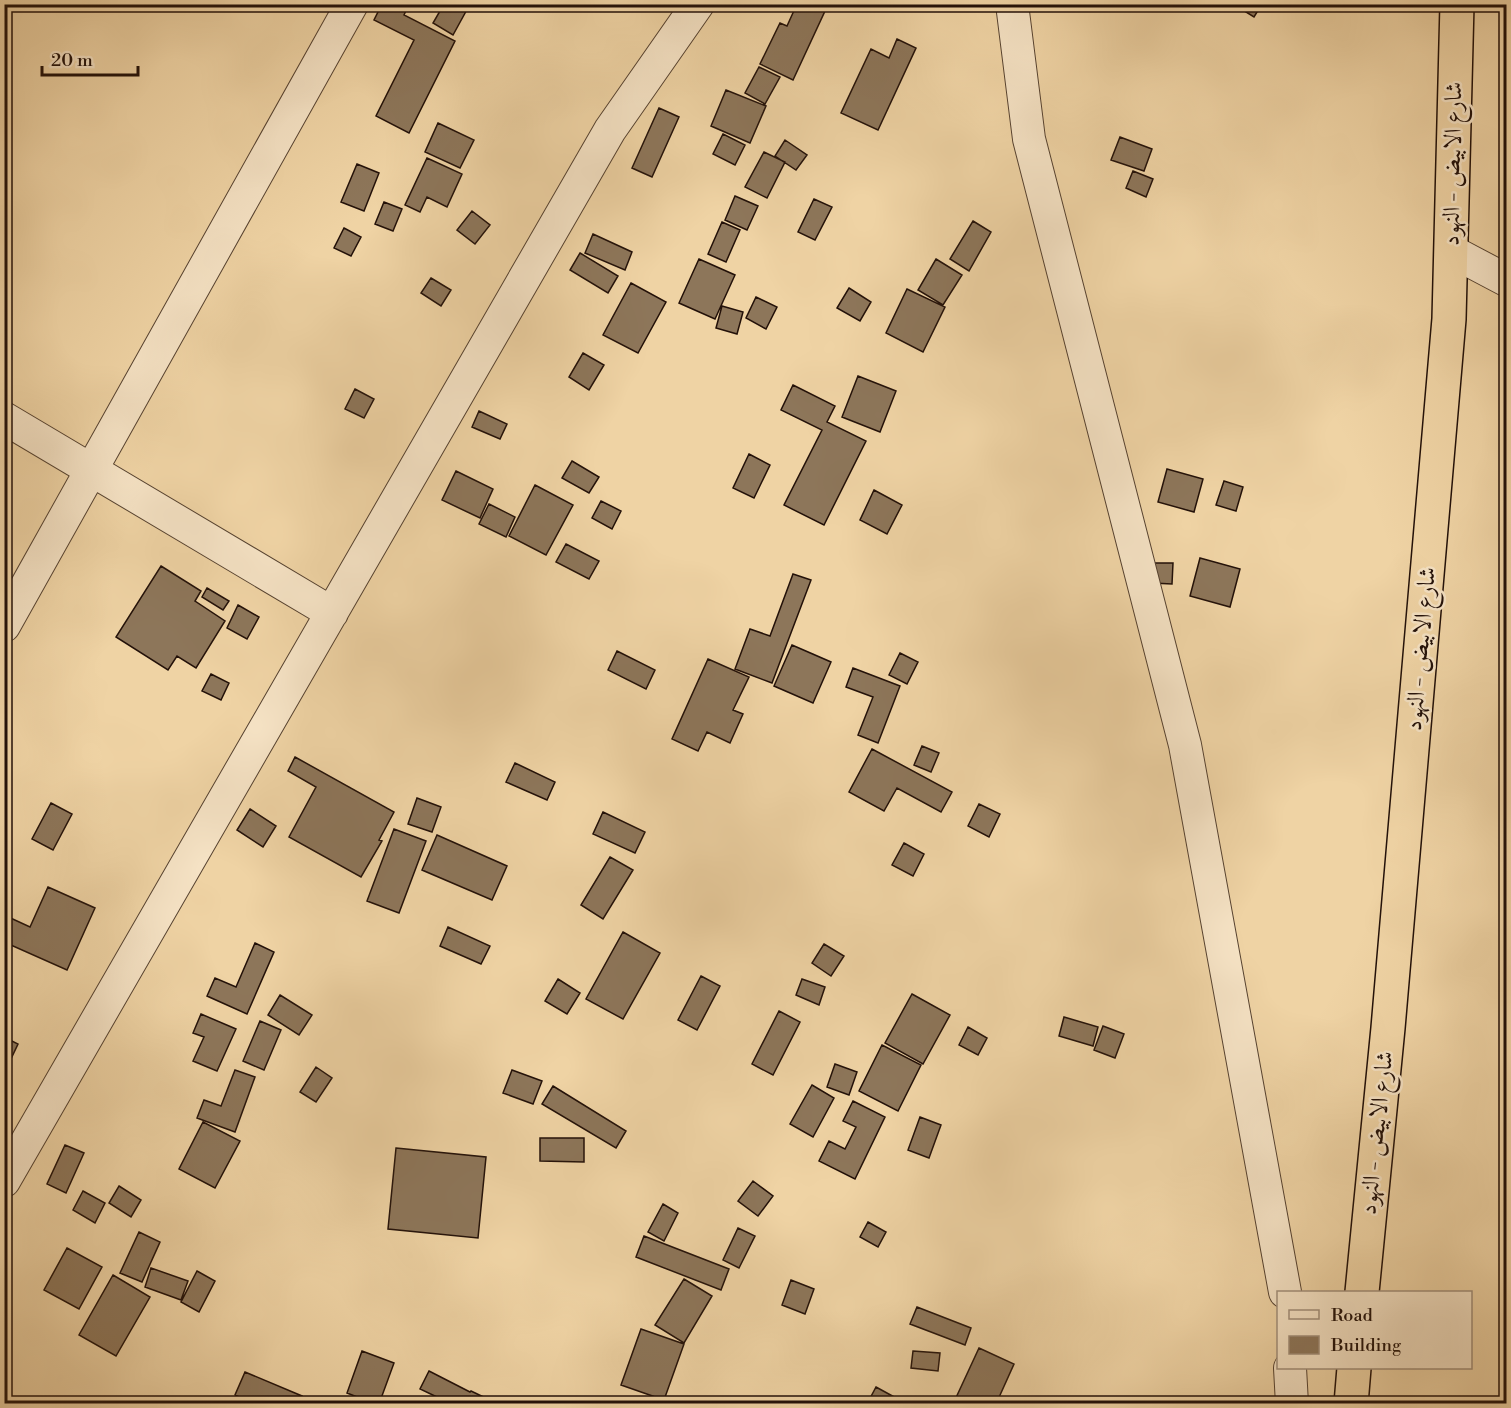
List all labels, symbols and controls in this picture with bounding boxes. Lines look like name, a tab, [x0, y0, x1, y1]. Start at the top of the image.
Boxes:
scale bar	[42, 39, 138, 77]
text: 20 m	[51, 49, 93, 72]
street label: شارع الابيض - النهود	[1437, 82, 1473, 247]
street label: شارع الابيض - النهود	[1399, 566, 1447, 733]
street label: شارع الابيض - النهود	[1353, 1050, 1404, 1217]
legend	[1277, 1291, 1472, 1369]
text: Road	[1331, 1304, 1374, 1327]
text: Building	[1330, 1334, 1402, 1357]

